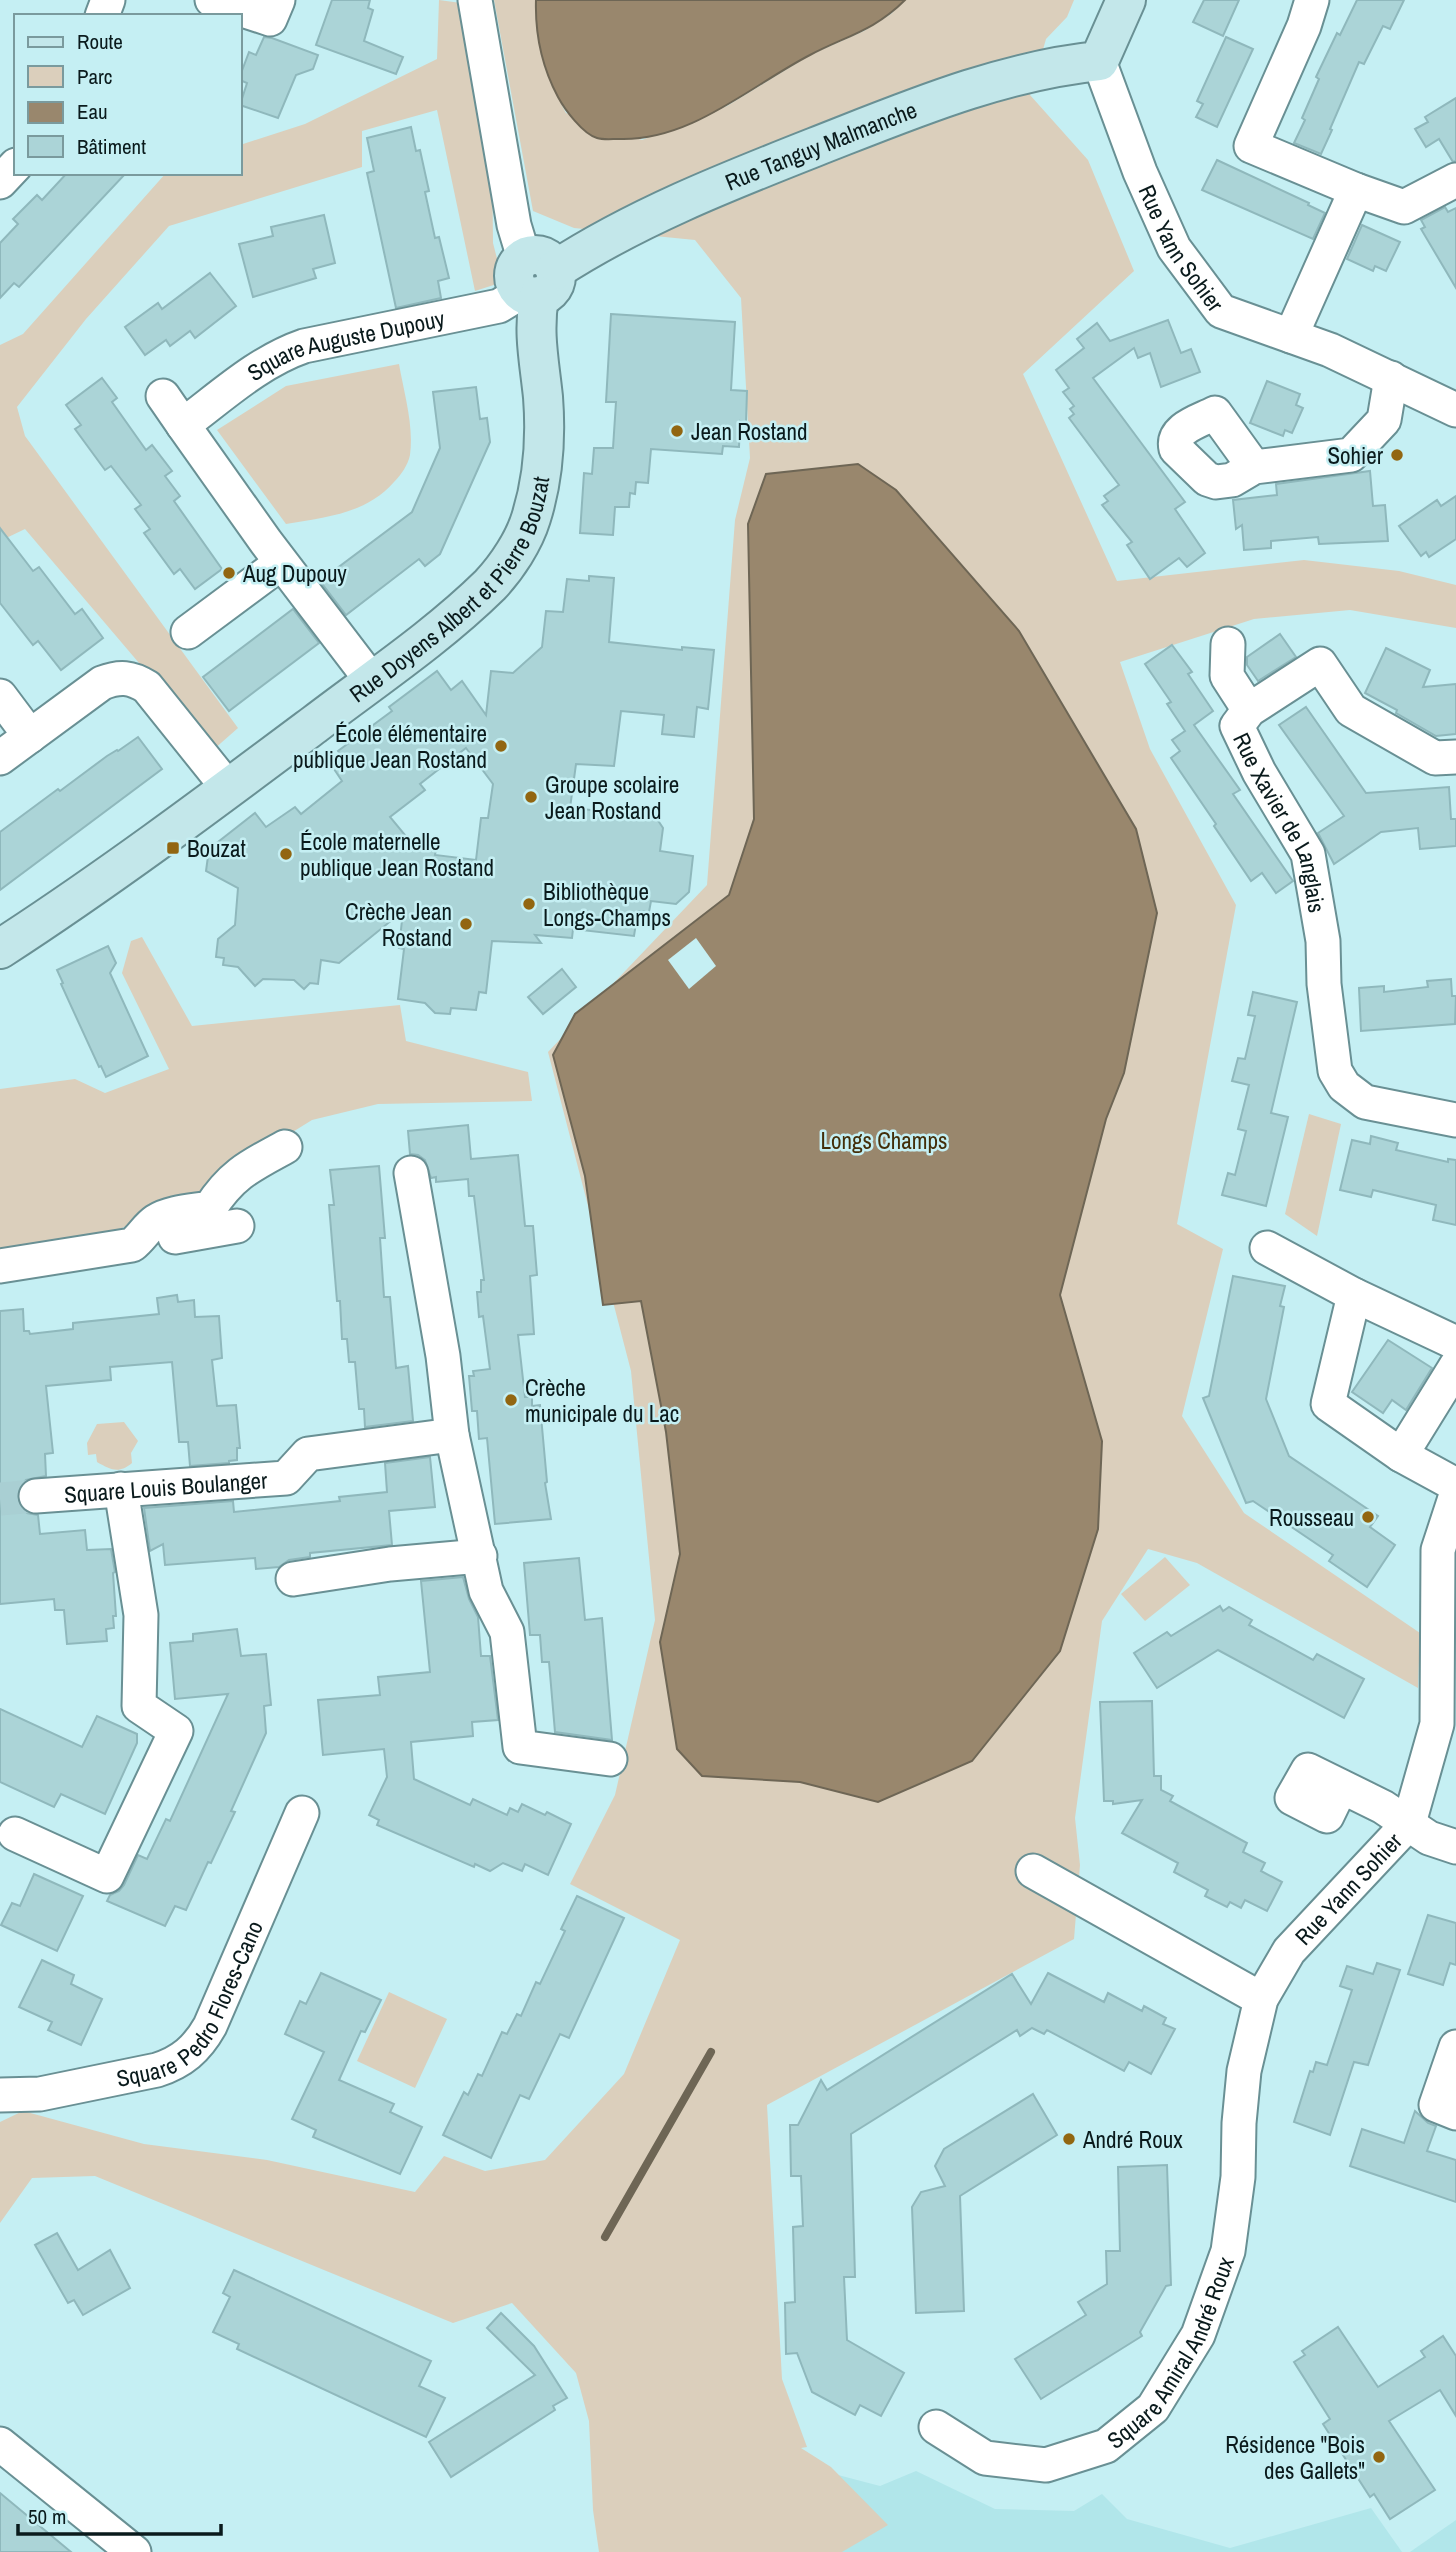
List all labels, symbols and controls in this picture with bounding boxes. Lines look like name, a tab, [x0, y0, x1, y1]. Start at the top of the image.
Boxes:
legend	[14, 14, 242, 175]
text: Route	[77, 27, 123, 56]
text: Parc	[77, 62, 112, 91]
street label: Rue Tanguy Malmanche	[720, 93, 921, 197]
text: Eau	[77, 97, 108, 126]
text: Bâtiment	[77, 132, 146, 161]
street label: Rue Yann Sohier	[1132, 179, 1232, 318]
street label: Square Auguste Dupouy	[241, 302, 448, 388]
place label: Jean Rostand	[691, 416, 807, 447]
marker: Jean Rostand	[669, 423, 685, 439]
place label: Sohier	[1327, 440, 1384, 471]
marker: Sohier	[1389, 447, 1405, 463]
street label: Rue Doyens Albert et Pierre Bouzat	[343, 474, 556, 709]
place label: Aug Dupouy	[242, 558, 347, 589]
marker: Aug Dupouy	[221, 565, 237, 581]
place label: École élémentaire publique Jean Rostand	[293, 718, 487, 775]
street label: Rue Xavier de Langlais	[1227, 727, 1333, 915]
marker: École élémentaire publique Jean Rostand	[493, 738, 509, 754]
place label: Groupe scolaire Jean Rostand	[545, 769, 679, 826]
marker: Groupe scolaire Jean Rostand	[523, 789, 539, 805]
place label: École maternelle publique Jean Rostand	[300, 826, 494, 883]
place label: Bouzat	[187, 833, 246, 864]
marker: Bouzat	[165, 840, 181, 856]
marker: École maternelle publique Jean Rostand	[278, 846, 294, 862]
place label: Bibliothèque Longs-Champs	[543, 876, 671, 933]
place label: Crèche Jean Rostand	[345, 896, 452, 953]
marker: Bibliothèque Longs-Champs	[521, 896, 537, 912]
marker: Crèche Jean Rostand	[458, 916, 474, 932]
park label: Longs Champs	[821, 1125, 947, 1156]
place label: Crèche municipale du Lac	[525, 1372, 679, 1429]
marker: Crèche municipale du Lac	[503, 1392, 519, 1408]
street label: Square Louis Boulanger	[63, 1464, 269, 1509]
place label: Rousseau	[1269, 1502, 1354, 1533]
marker: Rousseau	[1360, 1509, 1376, 1525]
street label: Rue Yann Sohier	[1287, 1825, 1408, 1951]
street label: Square Pedro Flores-Cano	[113, 1916, 269, 2093]
place label: André Roux	[1082, 2124, 1183, 2155]
marker: André Roux	[1061, 2131, 1077, 2147]
street label: Square Amiral André Roux	[1100, 2252, 1240, 2455]
place label: Résidence "Bois des Gallets"	[1225, 2429, 1365, 2486]
marker: Résidence "Bois des Gallets"	[1371, 2449, 1387, 2465]
scale bar	[18, 2492, 220, 2536]
text: 50 m	[28, 2502, 66, 2531]

